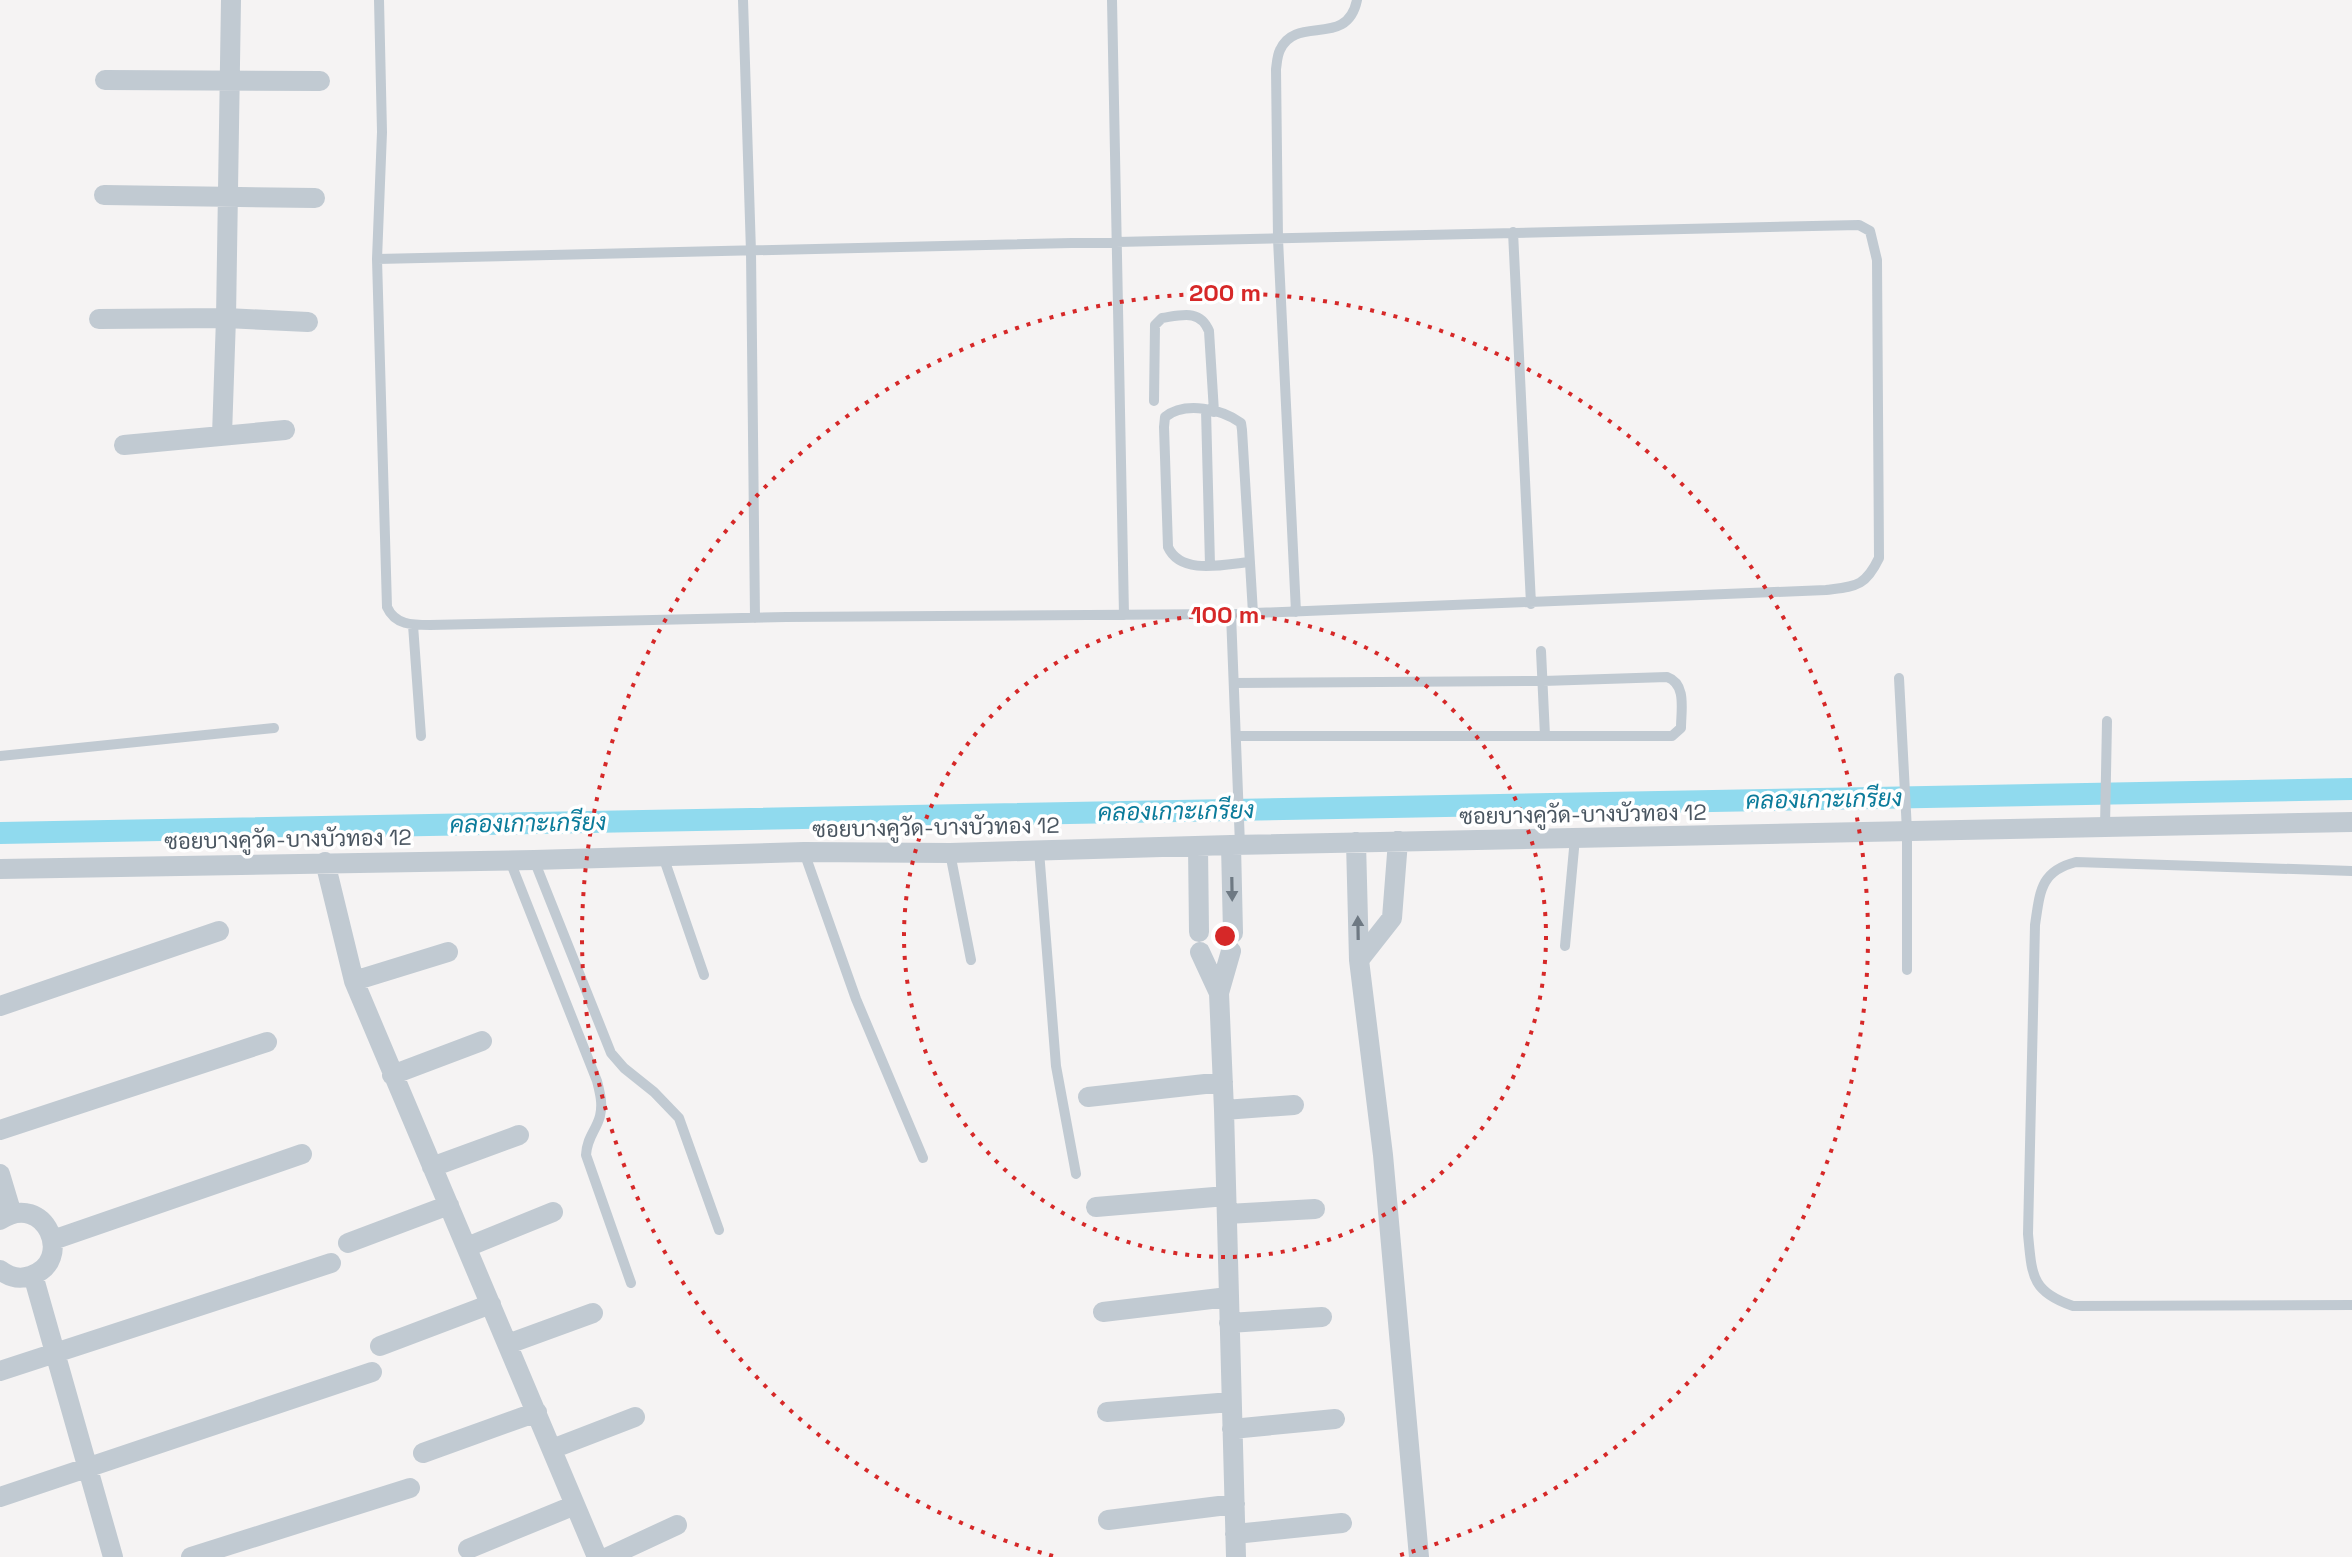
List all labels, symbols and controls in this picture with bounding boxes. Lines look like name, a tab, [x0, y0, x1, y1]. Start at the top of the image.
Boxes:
text: 200 m	[1189, 277, 1261, 308]
text: 100 m	[1191, 599, 1259, 630]
water label: คลองเกาะเกรียง	[1745, 782, 1903, 816]
water label: คลองเกาะเกรียง	[1097, 794, 1255, 828]
street label: ซอยบางคูวัด-บางบัวทอง 12	[1459, 798, 1707, 832]
water label: คลองเกาะเกรียง	[449, 806, 607, 840]
street label: ซอยบางคูวัด-บางบัวทอง 12	[812, 811, 1060, 845]
street label: ซอยบางคูวัด-บางบัวทอง 12	[164, 823, 412, 857]
one-way arrow	[1226, 877, 1238, 902]
one-way arrow	[1352, 915, 1364, 940]
centre of rings	[1211, 922, 1239, 950]

